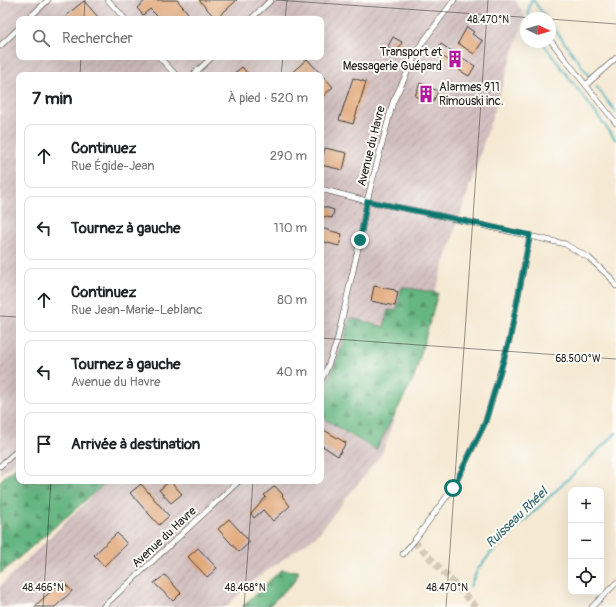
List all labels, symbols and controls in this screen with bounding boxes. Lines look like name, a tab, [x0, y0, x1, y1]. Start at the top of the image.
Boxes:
north arrow	[520, 12, 556, 48]
text: 48.470°N	[467, 14, 509, 26]
search box	[16, 16, 324, 60]
icon: search	[30, 27, 52, 49]
text: Rechercher	[62, 29, 133, 48]
place label: Transport et Messagerie Guépard	[343, 45, 442, 74]
building icon: Transport et Messagerie Guépard	[445, 49, 465, 69]
place label: Alarmes 911 Rimouski inc.	[439, 80, 504, 109]
building icon: Alarmes 911 Rimouski inc.	[416, 84, 436, 104]
text: 7 min	[32, 88, 72, 109]
text: À pied · 520 m	[228, 90, 308, 106]
street label: Avenue du Havre	[354, 104, 389, 188]
text: Continuez	[71, 139, 136, 158]
icon: ahead	[33, 145, 55, 167]
text: 290 m	[270, 148, 307, 164]
text: Rue Égide-Jean	[71, 158, 155, 174]
icon: left	[33, 217, 55, 239]
text: Tournez à gauche	[71, 219, 181, 238]
text: 110 m	[274, 220, 307, 236]
route end	[351, 231, 369, 249]
text: Continuez	[71, 283, 136, 302]
icon: ahead	[33, 289, 55, 311]
text: 80 m	[277, 292, 307, 308]
text: Rue Jean-Marie-Leblanc	[71, 302, 203, 318]
text: 68.500°W	[555, 353, 601, 365]
text: Tournez à gauche	[71, 355, 181, 374]
icon: left	[33, 361, 55, 383]
text: 40 m	[276, 364, 307, 380]
text: Avenue du Havre	[71, 374, 160, 390]
icon: arrive	[33, 433, 55, 455]
text: Arrivée à destination	[71, 435, 200, 454]
route start	[444, 479, 462, 497]
water label: Ruisseau Rhéel	[483, 483, 552, 551]
map controls	[568, 487, 604, 595]
button: +	[568, 487, 604, 523]
street label: Avenue du Havre	[129, 504, 200, 571]
button: −	[568, 523, 604, 559]
button: locate	[568, 559, 604, 595]
text: 48.466°N	[22, 582, 64, 594]
text: 48.468°N	[225, 582, 266, 594]
text: 48.470°N	[426, 582, 468, 594]

